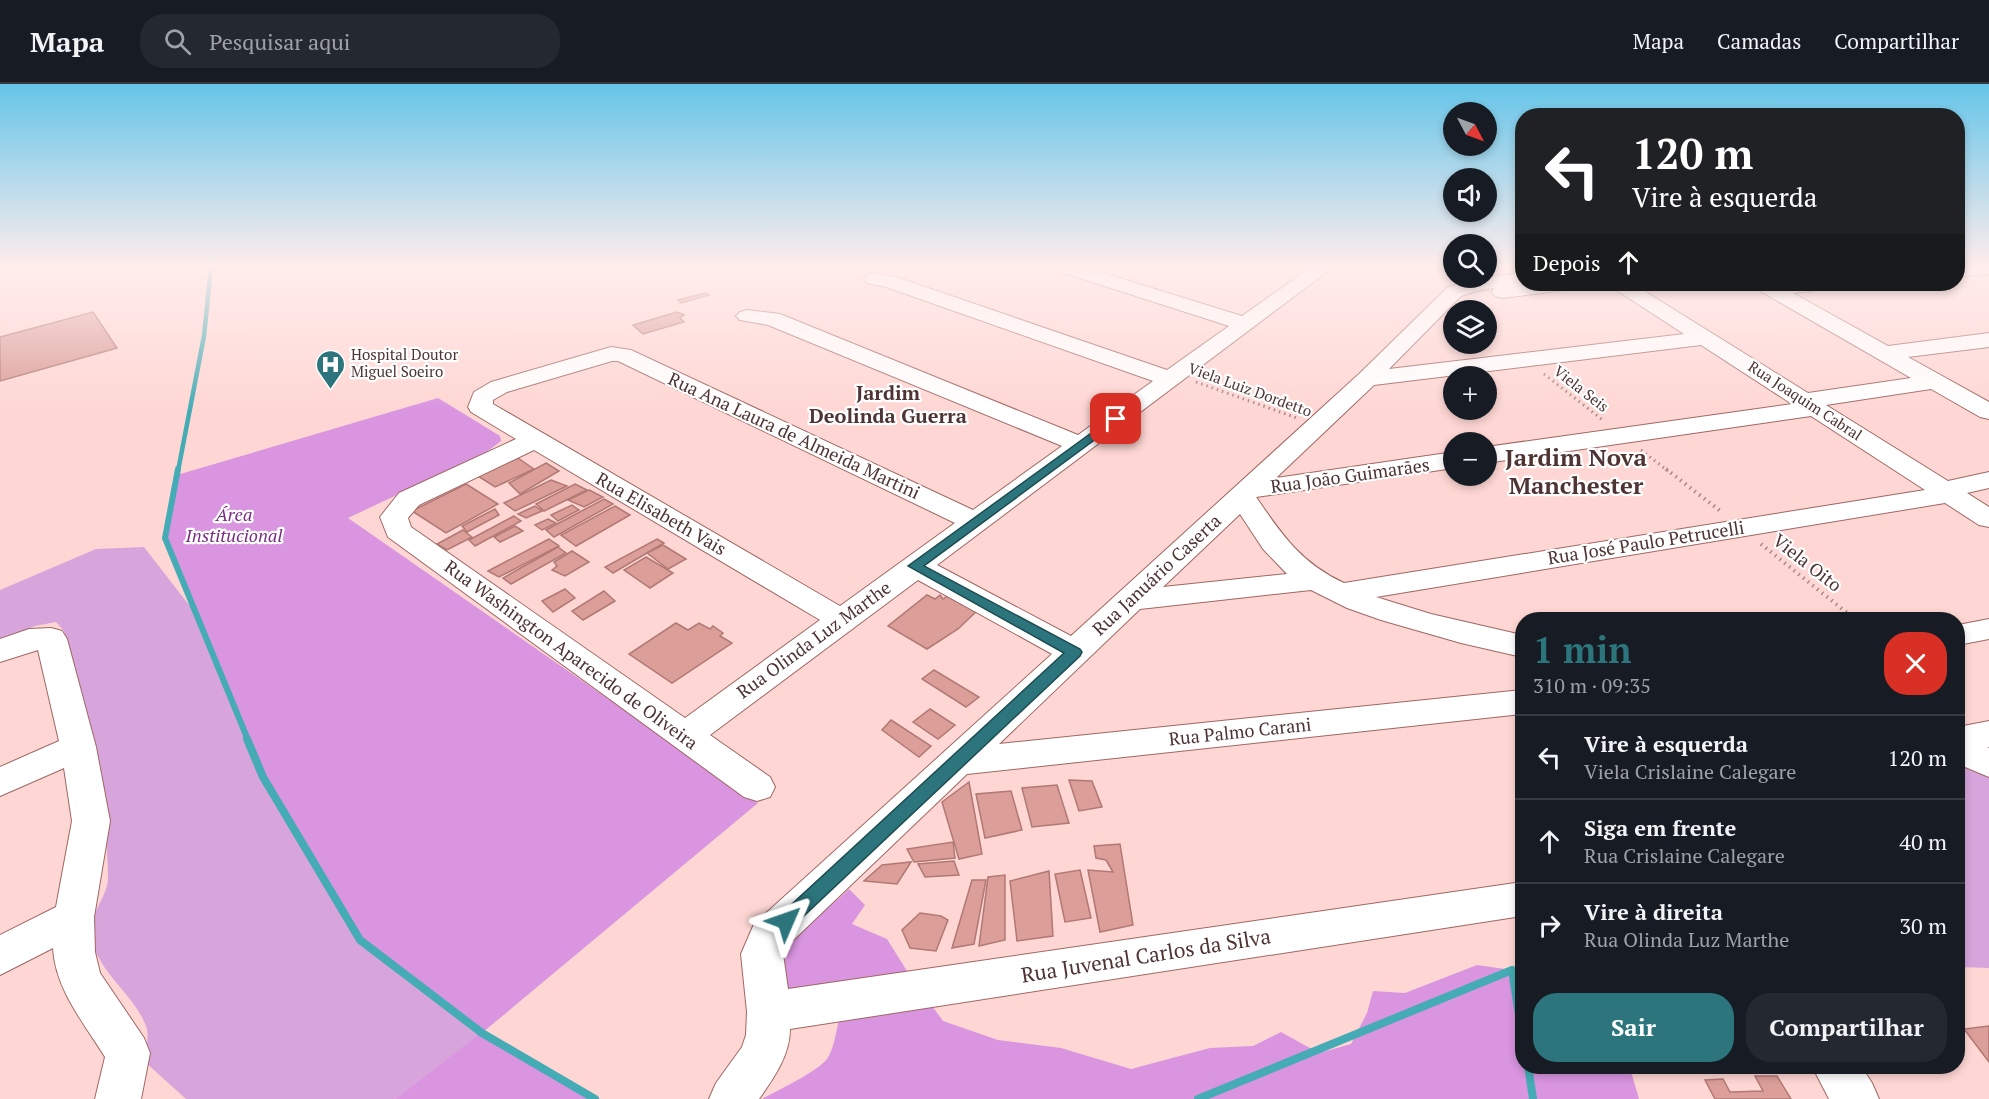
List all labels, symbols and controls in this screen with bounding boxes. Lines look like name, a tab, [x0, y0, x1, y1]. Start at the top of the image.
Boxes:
search box	[140, 14, 560, 68]
text: Mapa	[30, 23, 104, 60]
icon: search	[161, 25, 194, 58]
text: Pesquisar aqui	[209, 27, 351, 56]
text: Mapa	[1633, 27, 1684, 55]
text: Camadas	[1717, 27, 1801, 55]
text: Compartilhar	[1834, 27, 1959, 55]
north arrow	[1443, 102, 1497, 156]
map controls	[1443, 102, 1497, 486]
text: 120 m	[1632, 125, 1753, 181]
icon: left	[1533, 132, 1611, 210]
button: sound	[1443, 168, 1497, 222]
text: Vire à esquerda	[1632, 179, 1817, 215]
button: search	[1443, 234, 1497, 288]
icon: ahead	[1612, 246, 1645, 279]
text: Depois	[1533, 248, 1600, 277]
button: layers	[1443, 300, 1497, 354]
place label: Hospital Doutor Miguel Soeiro	[351, 344, 458, 381]
hospital icon: Hospital Doutor Miguel Soeiro	[314, 348, 346, 390]
street label: Rua Joaquim Cabral	[1745, 356, 1866, 444]
street label: Viela Luiz Dordetto	[1186, 357, 1315, 421]
street label: Viela Seis	[1550, 360, 1613, 416]
street label: Rua Ana Laura de Almeida Martini	[665, 366, 924, 504]
button: +	[1443, 366, 1497, 420]
district label: Jardim Deolinda Guerra	[809, 379, 967, 429]
pin	[1090, 393, 1141, 444]
icon: arrive	[1099, 402, 1132, 435]
button: −	[1443, 432, 1497, 486]
district label: Jardim Nova Manchester	[1505, 441, 1648, 501]
street label: Rua João Guimarães	[1269, 452, 1431, 498]
street label: Rua Elisabeth Vais	[592, 466, 731, 560]
park label: Área Institucional	[185, 502, 282, 547]
street label: Rua Januário Caserta	[1087, 508, 1226, 640]
street label: Rua José Paulo Petrucelli	[1546, 515, 1746, 569]
street label: Viela Oito	[1768, 528, 1847, 597]
street label: Rua Washington Aparecido de Oliveira	[440, 554, 703, 754]
street label: Rua Olinda Luz Marthe	[732, 575, 895, 703]
text: 1 min	[1533, 626, 1631, 673]
button: close	[1884, 632, 1947, 695]
text: 310 m · 09:35	[1533, 672, 1651, 699]
street label: Rua Palmo Carani	[1167, 712, 1312, 750]
text: Vire à esquerda	[1584, 729, 1748, 758]
icon: left	[1533, 741, 1566, 774]
text: 120 m	[1887, 743, 1947, 772]
text: Viela Crislaine Calegare	[1584, 758, 1796, 785]
text: Siga em frente	[1584, 813, 1736, 842]
icon: ahead	[1533, 825, 1566, 858]
text: 40 m	[1899, 827, 1947, 856]
text: Rua Crislaine Calegare	[1584, 842, 1785, 869]
position arrow	[754, 889, 818, 953]
text: Vire à direita	[1584, 897, 1723, 926]
icon: right	[1533, 909, 1566, 942]
text: 30 m	[1899, 911, 1947, 940]
street label: Rua Juvenal Carlos da Silva	[1019, 921, 1273, 989]
text: Rua Olinda Luz Marthe	[1584, 926, 1789, 953]
button: Sair	[1533, 993, 1734, 1062]
button: Compartilhar	[1746, 993, 1947, 1062]

